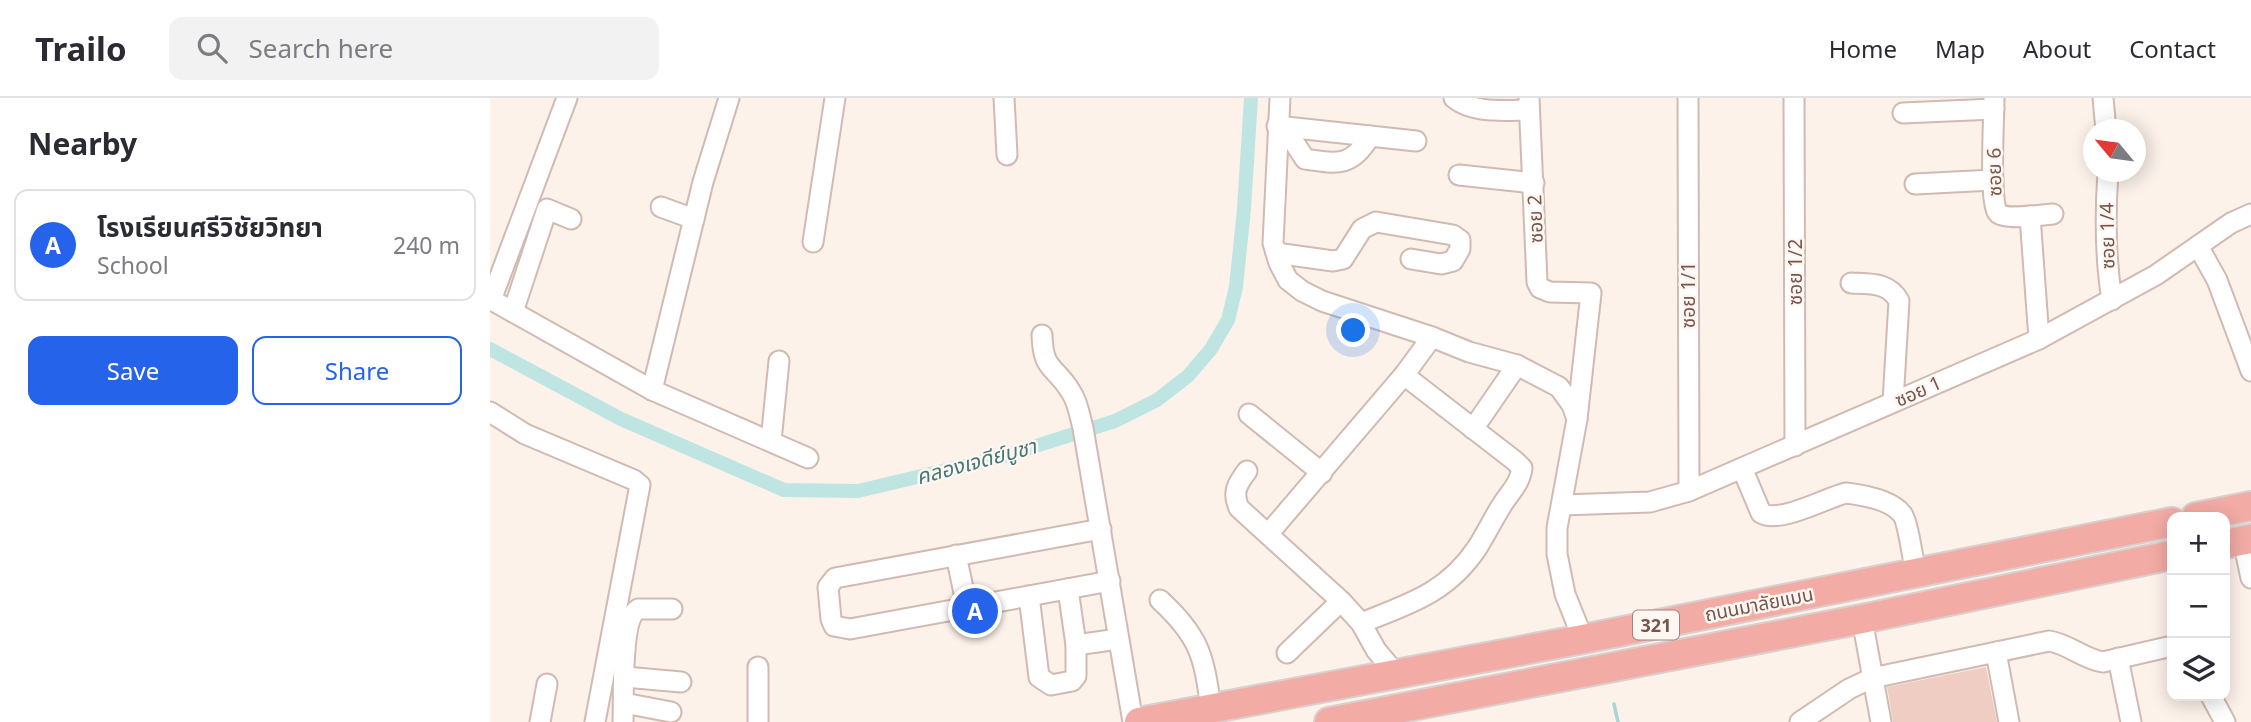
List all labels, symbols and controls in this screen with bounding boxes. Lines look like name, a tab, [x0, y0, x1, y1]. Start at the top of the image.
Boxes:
search box	[169, 17, 659, 80]
text: Trailo	[35, 26, 127, 71]
icon: search	[193, 29, 231, 67]
text: Search here	[249, 30, 393, 66]
text: Home	[1829, 32, 1897, 65]
text: Map	[1935, 32, 1985, 65]
text: About	[2023, 32, 2091, 65]
text: Contact	[2129, 32, 2216, 65]
north arrow	[2083, 119, 2146, 182]
text: Nearby	[28, 123, 137, 164]
street label: ซอย 6	[1981, 147, 2007, 197]
street label: ซอย 2	[1521, 194, 1549, 244]
street label: ซอย 1/4	[2093, 202, 2121, 269]
text: โรงเรียนศรีวิชัยวิทยา	[97, 209, 323, 245]
text: A	[45, 229, 61, 261]
text: 240 m	[393, 229, 460, 261]
street label: ซอย 1/2	[1782, 239, 1808, 305]
text: School	[97, 249, 169, 281]
street label: ซอย 1/1	[1675, 262, 1701, 328]
your location	[1336, 313, 1370, 347]
button: Save	[28, 336, 238, 405]
button: Share	[252, 336, 462, 405]
street label: ซอย 1	[1891, 369, 1945, 413]
water label: คลองเจดีย์บูชา	[913, 431, 1041, 490]
map controls	[2167, 512, 2230, 701]
button: +	[2167, 512, 2230, 575]
button: −	[2167, 575, 2230, 638]
street label: ถนนมาลัยแมน	[1702, 581, 1816, 627]
pin: A	[952, 585, 998, 637]
road number: 321	[1633, 610, 1679, 640]
button: layers	[2167, 638, 2230, 701]

